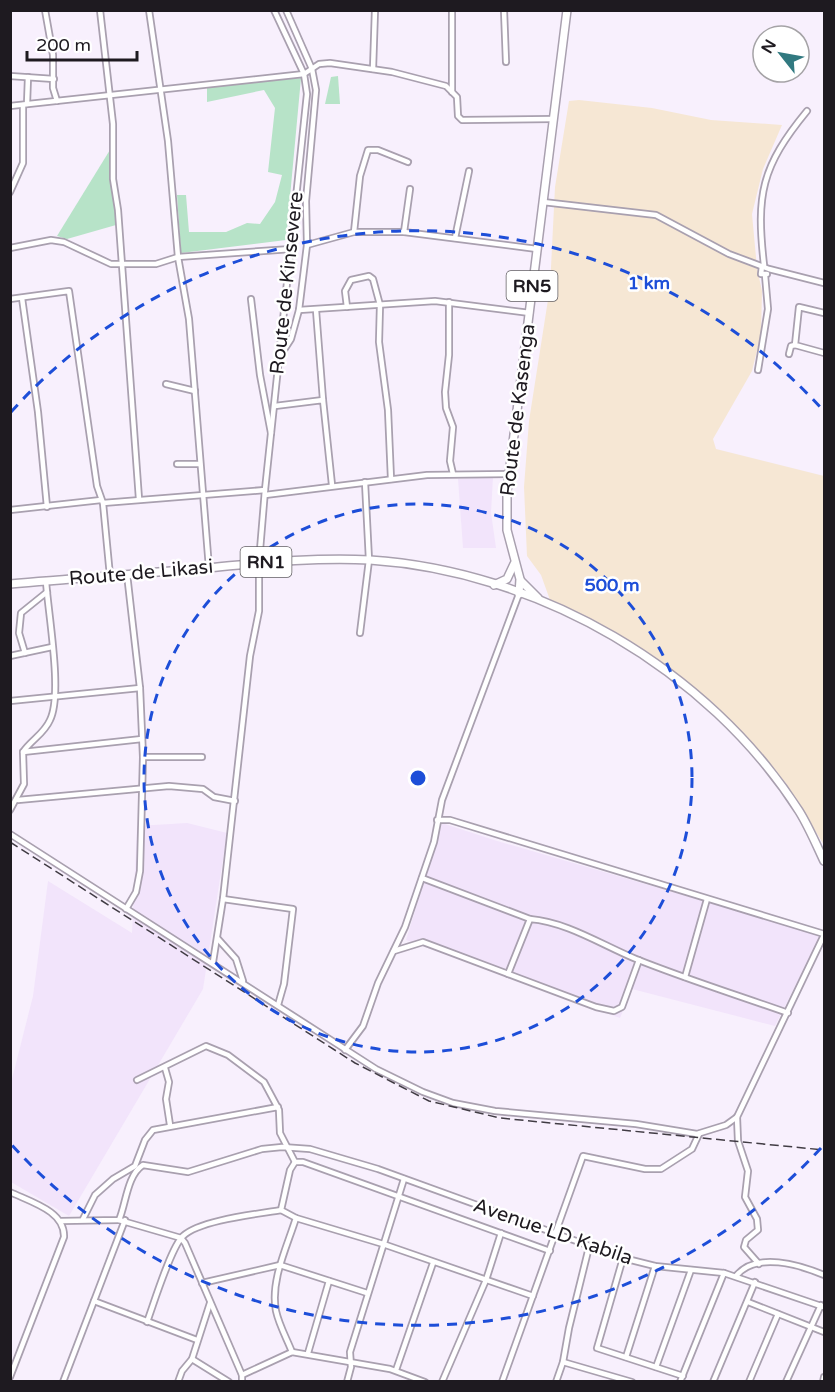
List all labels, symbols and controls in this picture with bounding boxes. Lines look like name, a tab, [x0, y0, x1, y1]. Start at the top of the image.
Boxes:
scale bar	[27, 24, 136, 62]
north arrow	[751, 24, 811, 84]
text: 200 m	[36, 34, 91, 56]
text: N	[757, 36, 781, 57]
street label: Route de Kinsevere	[265, 190, 309, 376]
road number: RN5	[506, 271, 558, 301]
text: 1 km	[628, 272, 670, 294]
street label: Route de Kasenga	[496, 323, 540, 497]
road number: RN1	[240, 547, 292, 577]
street label: Route de Likasi	[68, 555, 214, 591]
text: 500 m	[584, 574, 640, 596]
centre of rings	[408, 768, 428, 788]
street label: Avenue LD Kabila	[470, 1193, 636, 1271]

